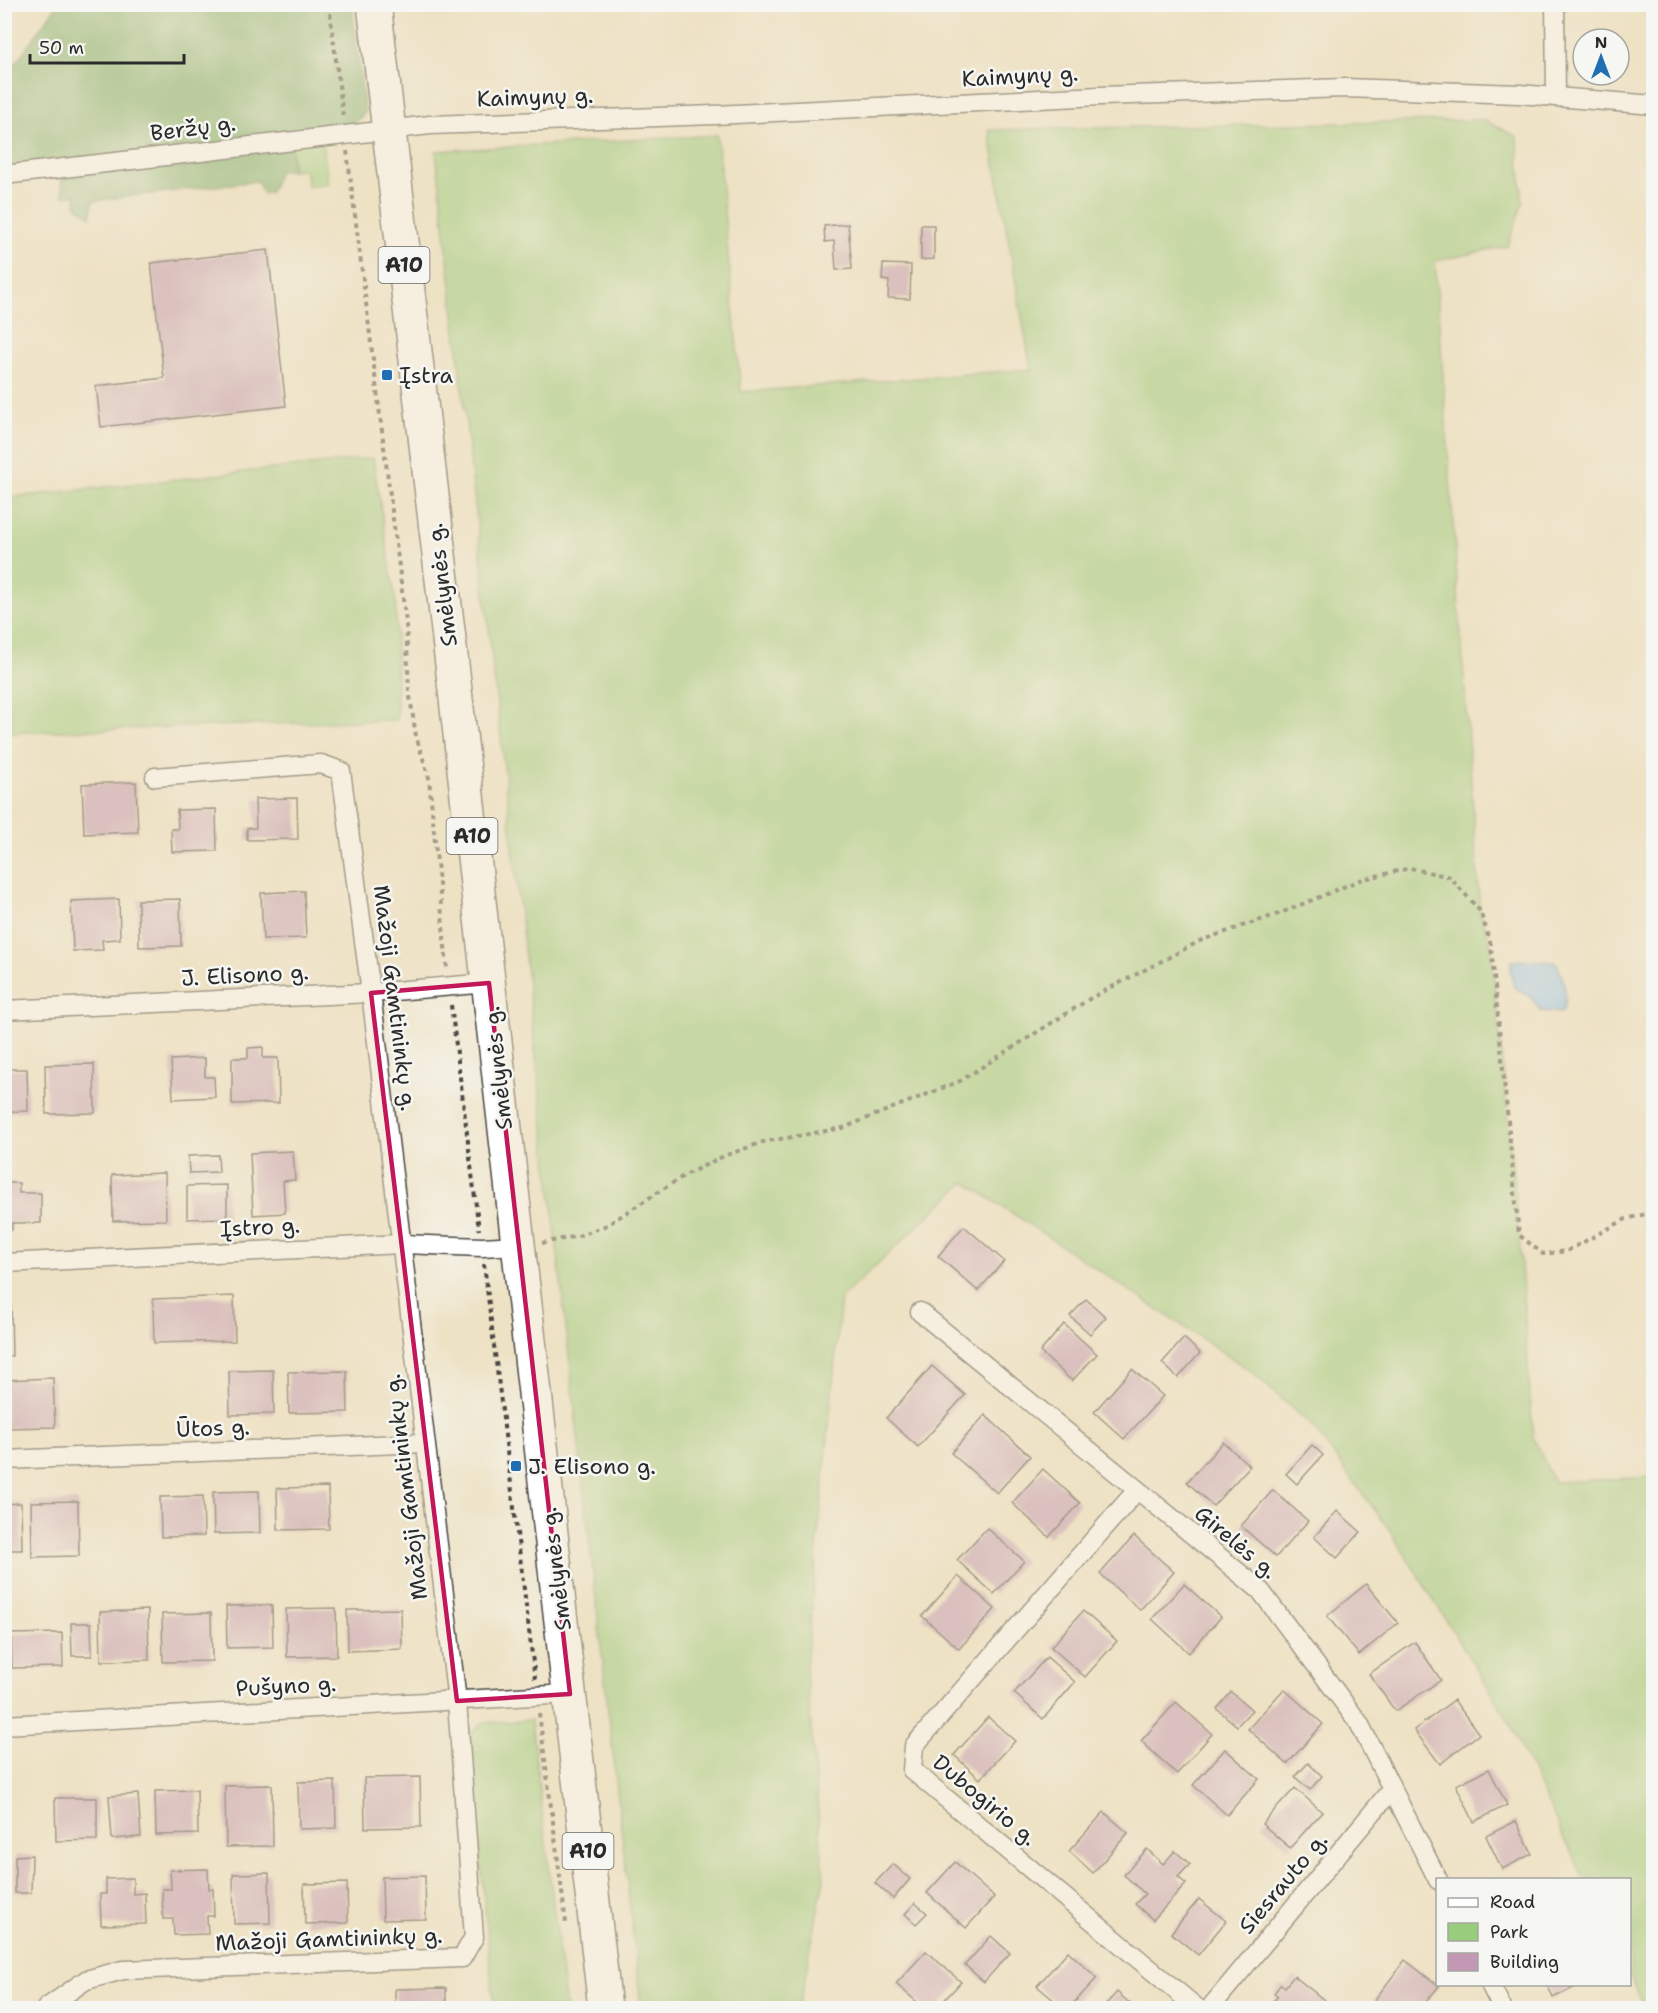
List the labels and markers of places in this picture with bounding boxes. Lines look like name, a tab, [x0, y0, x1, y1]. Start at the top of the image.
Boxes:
place label: Įstra	[399, 361, 453, 390]
marker: Įstra	[380, 368, 394, 382]
place label: J. Elisono g.	[528, 1452, 656, 1481]
marker: J. Elisono g.	[509, 1459, 523, 1473]

